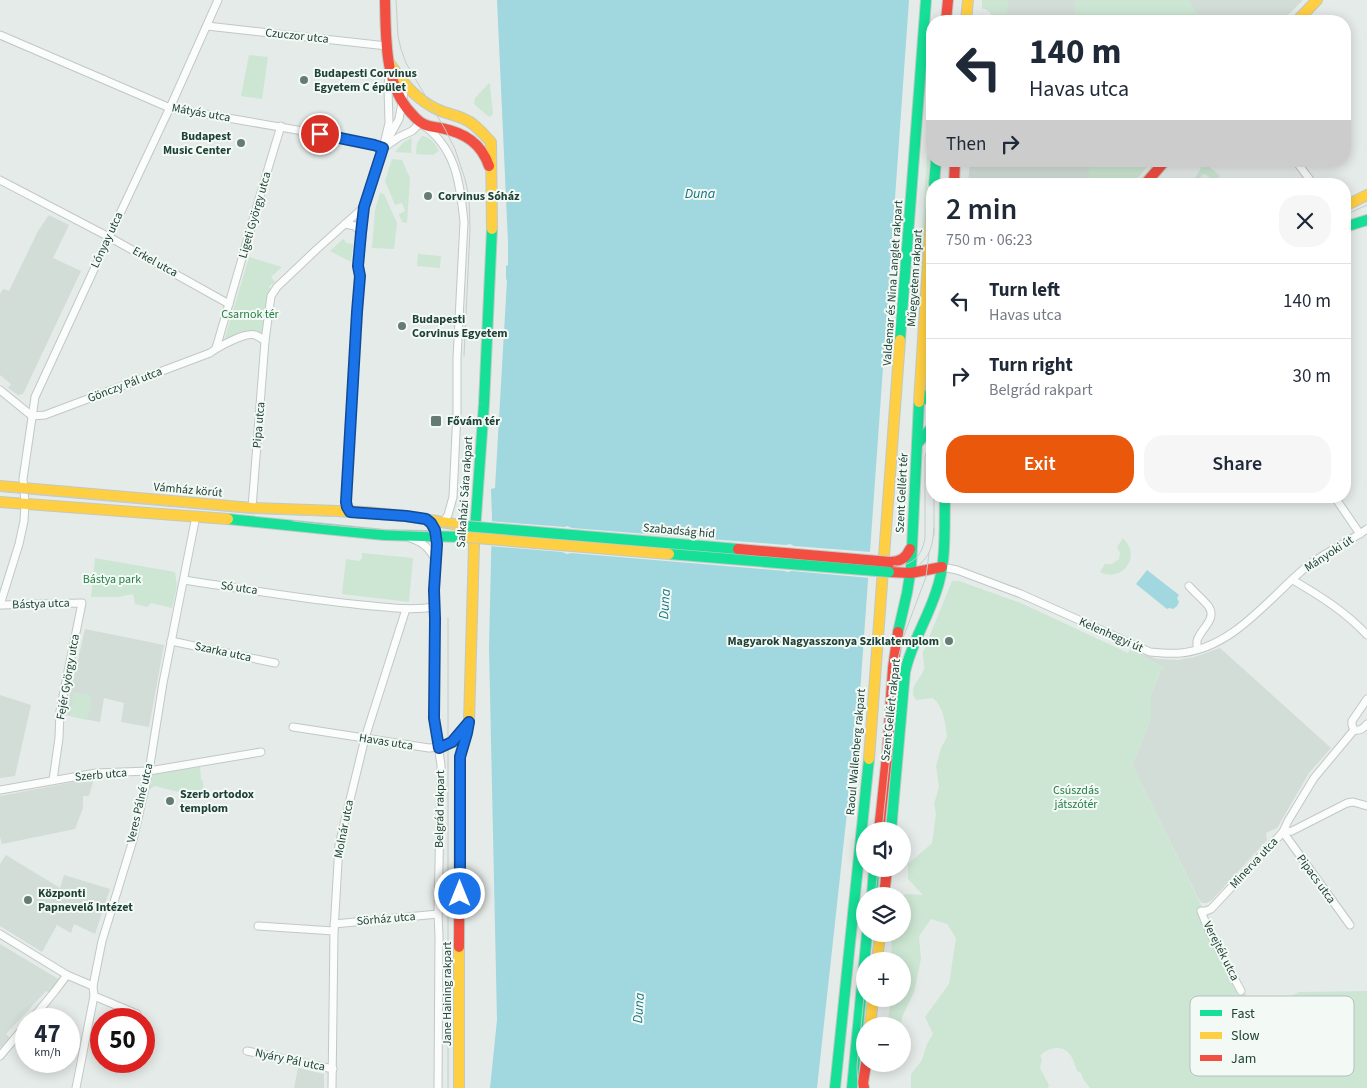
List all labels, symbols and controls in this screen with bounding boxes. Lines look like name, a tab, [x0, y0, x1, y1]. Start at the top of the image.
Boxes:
street label: Czuczor utca	[264, 24, 330, 48]
text: 140 m	[1029, 27, 1121, 77]
icon: left	[946, 35, 1011, 100]
place label: Budapesti Corvinus Egyetem C épület	[314, 65, 417, 96]
text: Havas utca	[1029, 73, 1129, 105]
marker: Budapesti Corvinus Egyetem C épület	[298, 74, 310, 86]
street label: Mátyás utca	[170, 99, 232, 127]
pin	[299, 113, 341, 155]
icon: arrive	[306, 120, 334, 148]
place label: Budapest Music Center	[163, 128, 231, 159]
icon: right	[996, 130, 1024, 158]
text: Then	[946, 131, 986, 158]
marker: Budapest Music Center	[235, 137, 247, 149]
street label: Ligeti György utca	[234, 170, 276, 260]
water label: Duna	[685, 184, 716, 204]
place label: Corvinus Sóház	[438, 188, 520, 205]
text: 2 min	[946, 188, 1017, 231]
marker: Corvinus Sóház	[422, 190, 434, 202]
button: close	[1279, 195, 1331, 247]
street label: Valdemar és Nina Langlet rakpart	[879, 200, 907, 366]
street label: Lónyay utca	[87, 209, 127, 271]
street label: Műegyetem rakpart	[903, 229, 927, 327]
text: 750 m · 06:23	[946, 229, 1033, 251]
street label: Erkel utca	[129, 243, 181, 281]
text: Turn left	[989, 277, 1060, 304]
icon: left	[946, 287, 974, 315]
text: 140 m	[1283, 288, 1331, 315]
text: Havas utca	[989, 304, 1062, 326]
park label: Csarnok tér	[221, 306, 280, 323]
place label: Budapesti Corvinus Egyetem	[412, 311, 508, 342]
marker: Budapesti Corvinus Egyetem	[396, 320, 408, 332]
text: Turn right	[989, 352, 1073, 379]
icon: right	[946, 362, 974, 390]
street label: Gönczy Pál utca	[85, 363, 165, 407]
text: 30 m	[1293, 363, 1331, 390]
text: Belgrád rakpart	[989, 379, 1093, 401]
street label: Pipa utca	[249, 401, 269, 449]
place label: Fővám tér	[447, 413, 500, 430]
marker: Fővám tér	[429, 414, 443, 428]
button: Exit	[946, 435, 1134, 493]
button: Share	[1144, 435, 1331, 493]
street label: Salkaházi Sára rakpart	[453, 436, 477, 548]
street label: Szent Gellért tér	[891, 452, 913, 534]
street label: Vámház körút	[153, 479, 223, 501]
street label: Szabadság híd	[642, 519, 716, 543]
street label: Mányoki út	[1301, 532, 1357, 576]
park label: Bástya park	[83, 571, 141, 588]
street label: Só utca	[219, 577, 259, 599]
water label: Duna	[654, 588, 676, 620]
street label: Bástya utca	[12, 595, 70, 613]
street label: Kelenhegyi út	[1076, 613, 1146, 657]
street label: Fejér György utca	[52, 633, 84, 721]
place label: Magyarok Nagyasszonya Sziklatemplom	[727, 633, 939, 650]
marker: Magyarok Nagyasszonya Sziklatemplom	[943, 635, 955, 647]
street label: Szarka utca	[193, 638, 253, 666]
street label: Szent Gellért rakpart	[877, 658, 905, 762]
street label: Raoul Wallenberg rakpart	[842, 688, 870, 816]
street label: Havas utca	[358, 729, 414, 755]
street label: Veres Pálné utca	[123, 761, 157, 845]
street label: Szerb utca	[74, 764, 128, 786]
street label: Belgrád rakpart	[431, 770, 449, 848]
park label: Csúszdás játszótér	[1053, 782, 1099, 813]
place label: Szerb ortodox templom	[180, 786, 254, 817]
marker: Szerb ortodox templom	[164, 795, 176, 807]
street label: Molnár utca	[330, 798, 358, 860]
map controls	[856, 822, 911, 1072]
button: sound	[856, 822, 911, 877]
street label: Minerva utca	[1226, 834, 1282, 892]
street label: Pipacs utca	[1292, 851, 1340, 907]
position arrow	[433, 867, 485, 919]
place label: Központi Papnevelő Intézet	[38, 885, 133, 916]
button: layers	[856, 887, 911, 942]
marker: Központi Papnevelő Intézet	[22, 894, 34, 906]
street label: Sörház utca	[356, 908, 416, 930]
street label: Verejték utca	[1199, 918, 1243, 984]
street label: Jane Haining rakpart	[439, 942, 456, 1046]
button: +	[856, 952, 911, 1007]
water label: Duna	[628, 992, 650, 1024]
legend	[1190, 996, 1354, 1076]
text: Fast	[1231, 1004, 1255, 1024]
speed limit sign: 50	[90, 1008, 155, 1073]
text: 47	[34, 1016, 61, 1052]
button: −	[856, 1017, 911, 1072]
text: Slow	[1231, 1026, 1260, 1046]
text: km/h	[34, 1044, 61, 1061]
street label: Nyáry Pál utca	[253, 1044, 327, 1076]
text: Jam	[1231, 1049, 1256, 1069]

